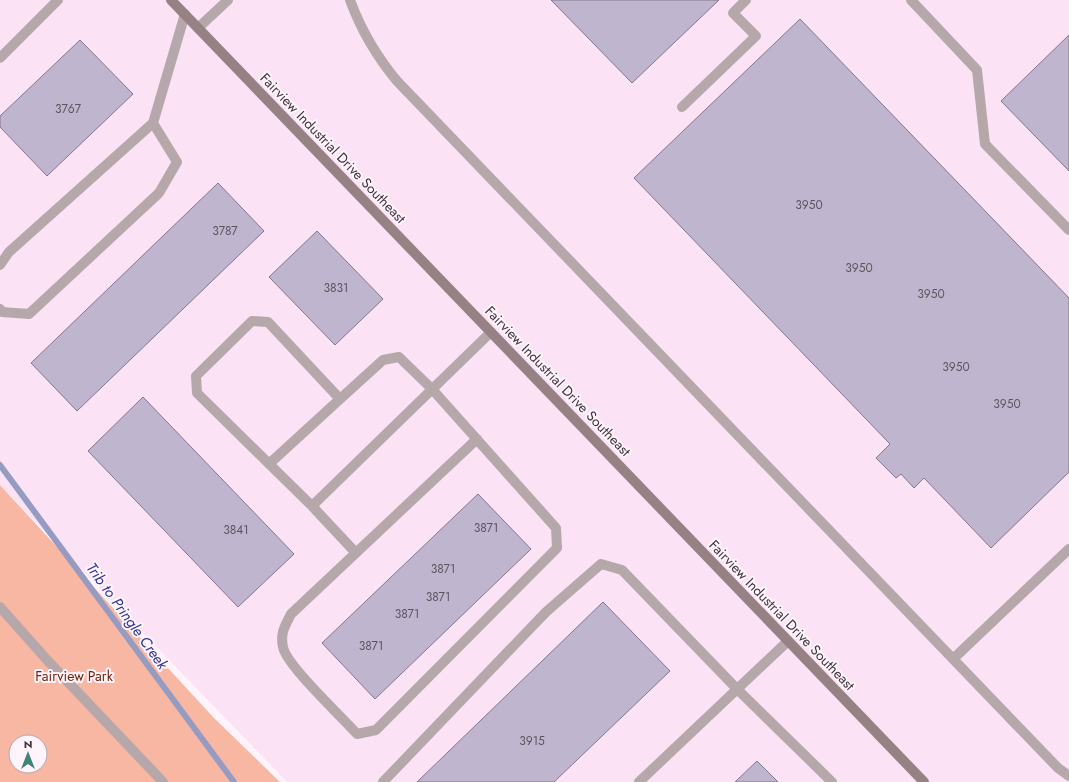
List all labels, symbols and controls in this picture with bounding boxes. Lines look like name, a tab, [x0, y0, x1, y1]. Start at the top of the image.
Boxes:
street label: Fairview Industrial Drive Southeast	[256, 68, 411, 228]
house number: 3767	[55, 100, 82, 118]
house number: 3950	[795, 196, 823, 214]
house number: 3787	[212, 222, 238, 240]
house number: 3950	[845, 259, 873, 277]
house number: 3831	[323, 279, 349, 297]
house number: 3950	[917, 285, 945, 303]
street label: Fairview Industrial Drive Southeast	[481, 301, 636, 461]
house number: 3950	[942, 358, 970, 376]
house number: 3950	[993, 395, 1021, 413]
house number: 3871	[474, 519, 498, 537]
house number: 3841	[223, 521, 249, 539]
street label: Fairview Industrial Drive Southeast	[705, 535, 860, 695]
water label: Trib to Pringle Creek	[81, 558, 174, 674]
house number: 3871	[431, 560, 455, 578]
house number: 3871	[426, 588, 450, 606]
house number: 3871	[395, 605, 419, 623]
house number: 3871	[359, 637, 383, 655]
park label: Fairview Park	[35, 666, 114, 686]
house number: 3915	[519, 732, 545, 750]
north arrow	[8, 734, 48, 774]
text: N	[24, 736, 32, 752]

